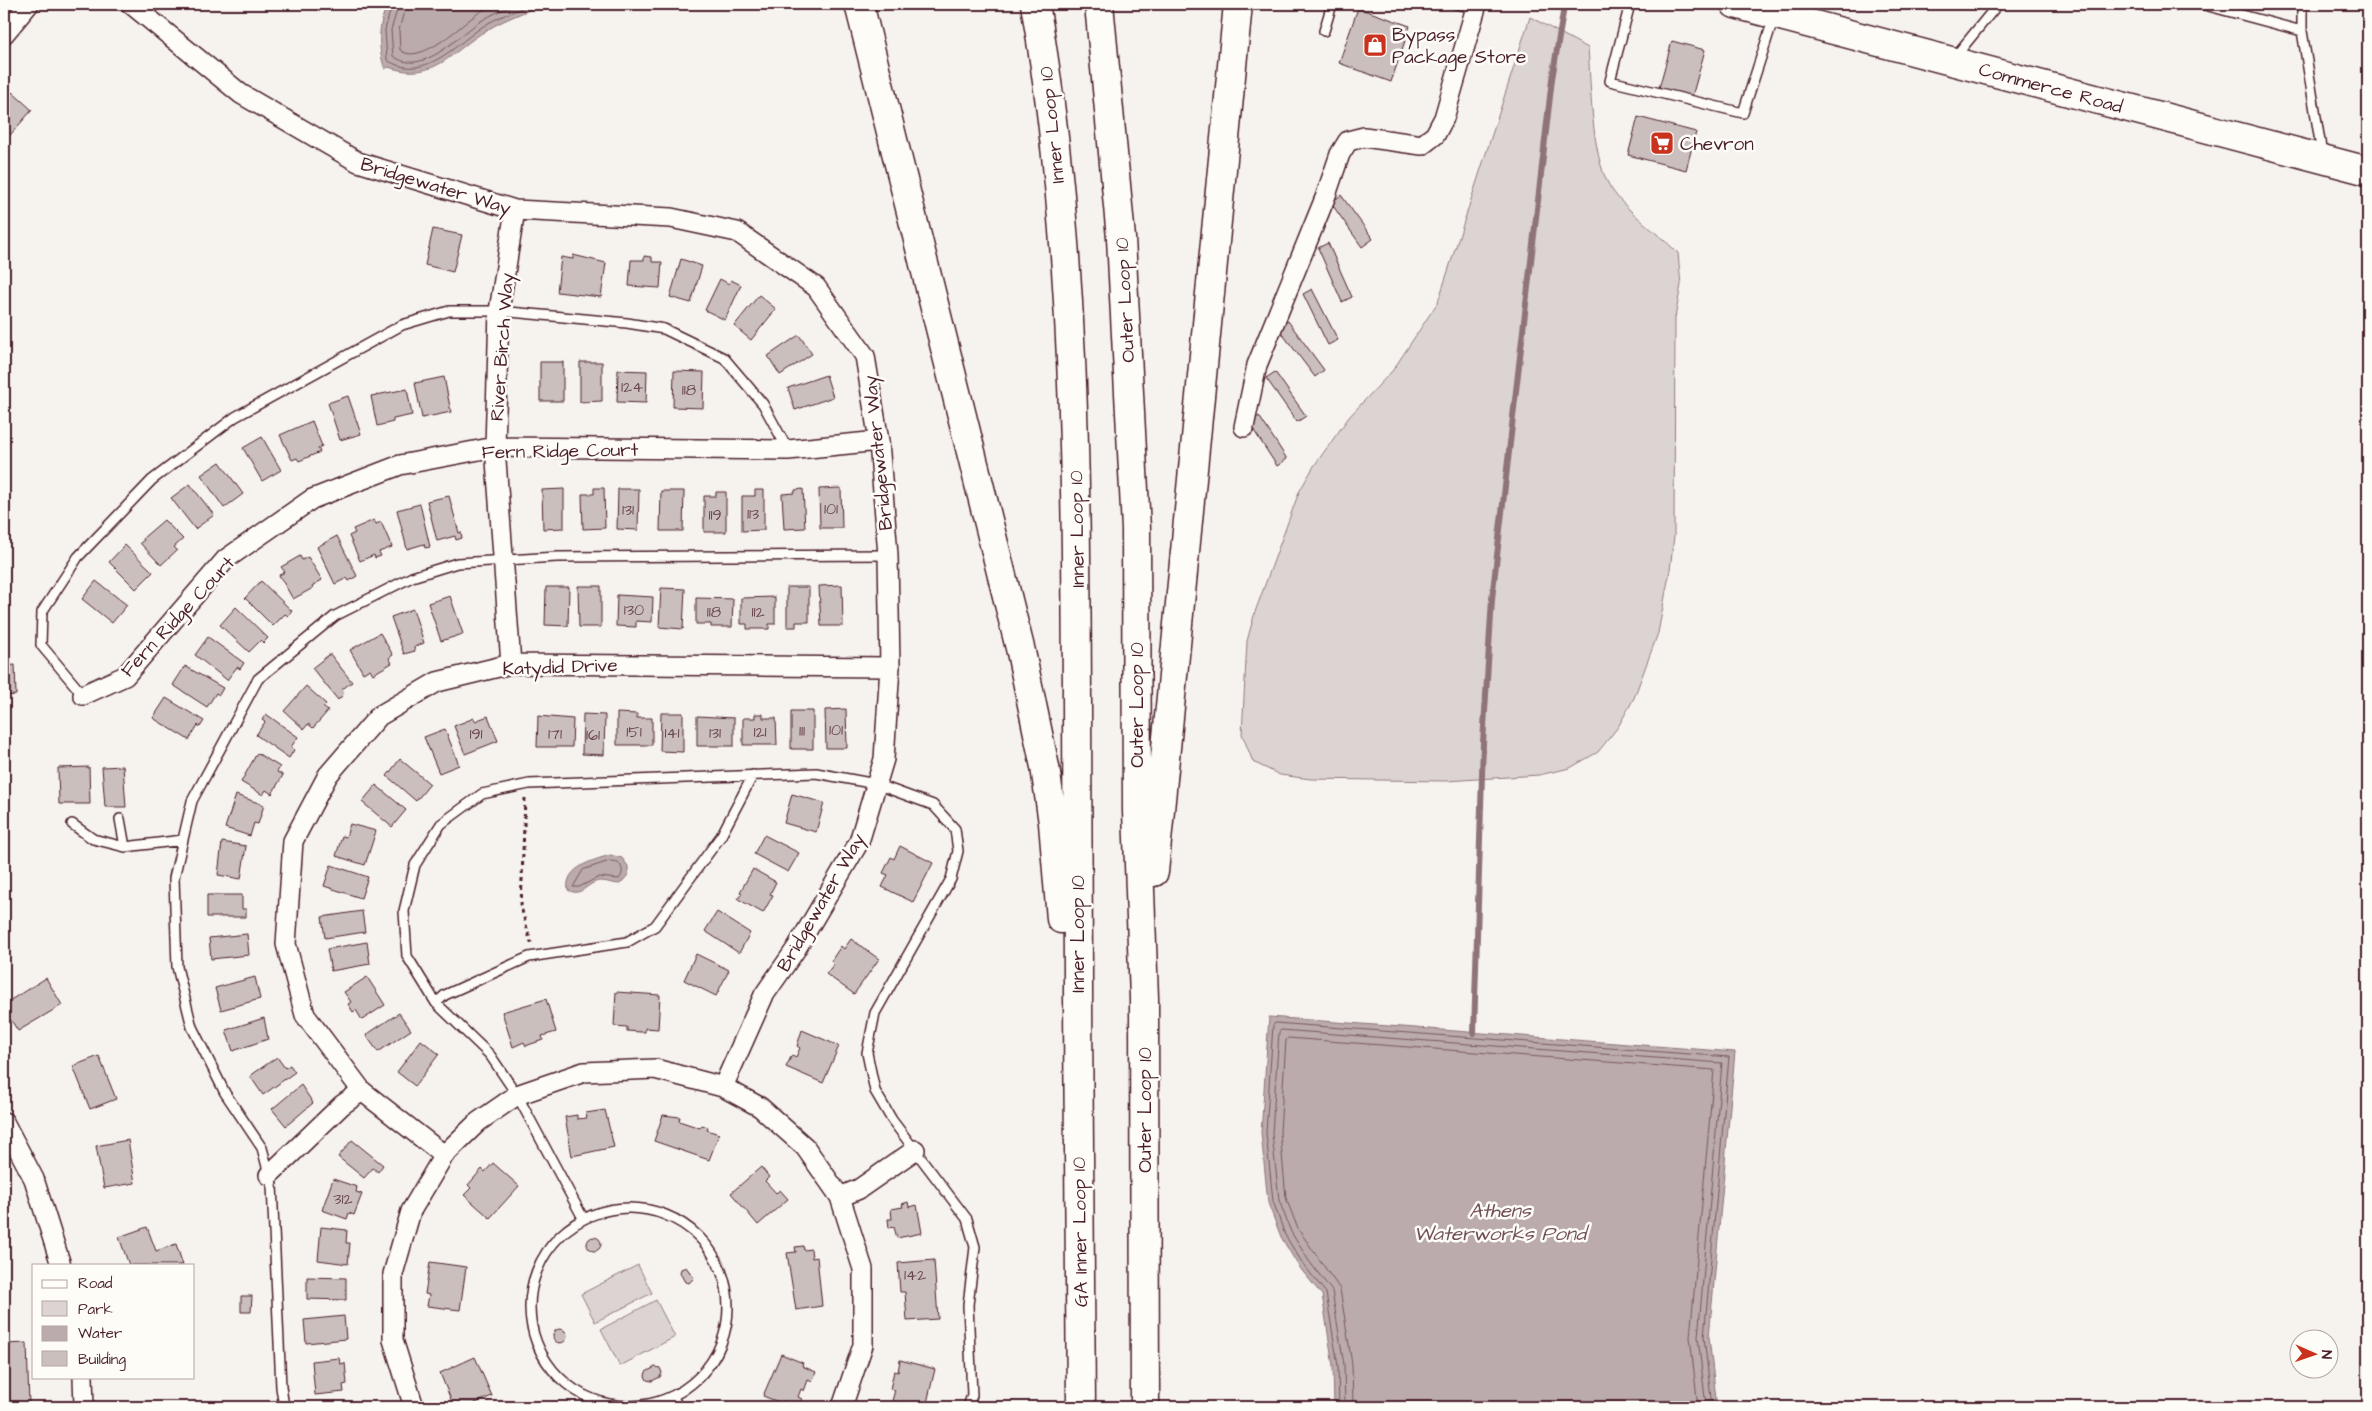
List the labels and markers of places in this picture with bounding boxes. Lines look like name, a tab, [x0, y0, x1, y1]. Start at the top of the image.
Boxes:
place label: Bypass Package Store	[1392, 22, 1526, 72]
shop icon: Bypass Package Store	[1362, 32, 1388, 58]
supermarket icon: Chevron	[1649, 130, 1675, 156]
place label: Chevron	[1680, 131, 1754, 158]

